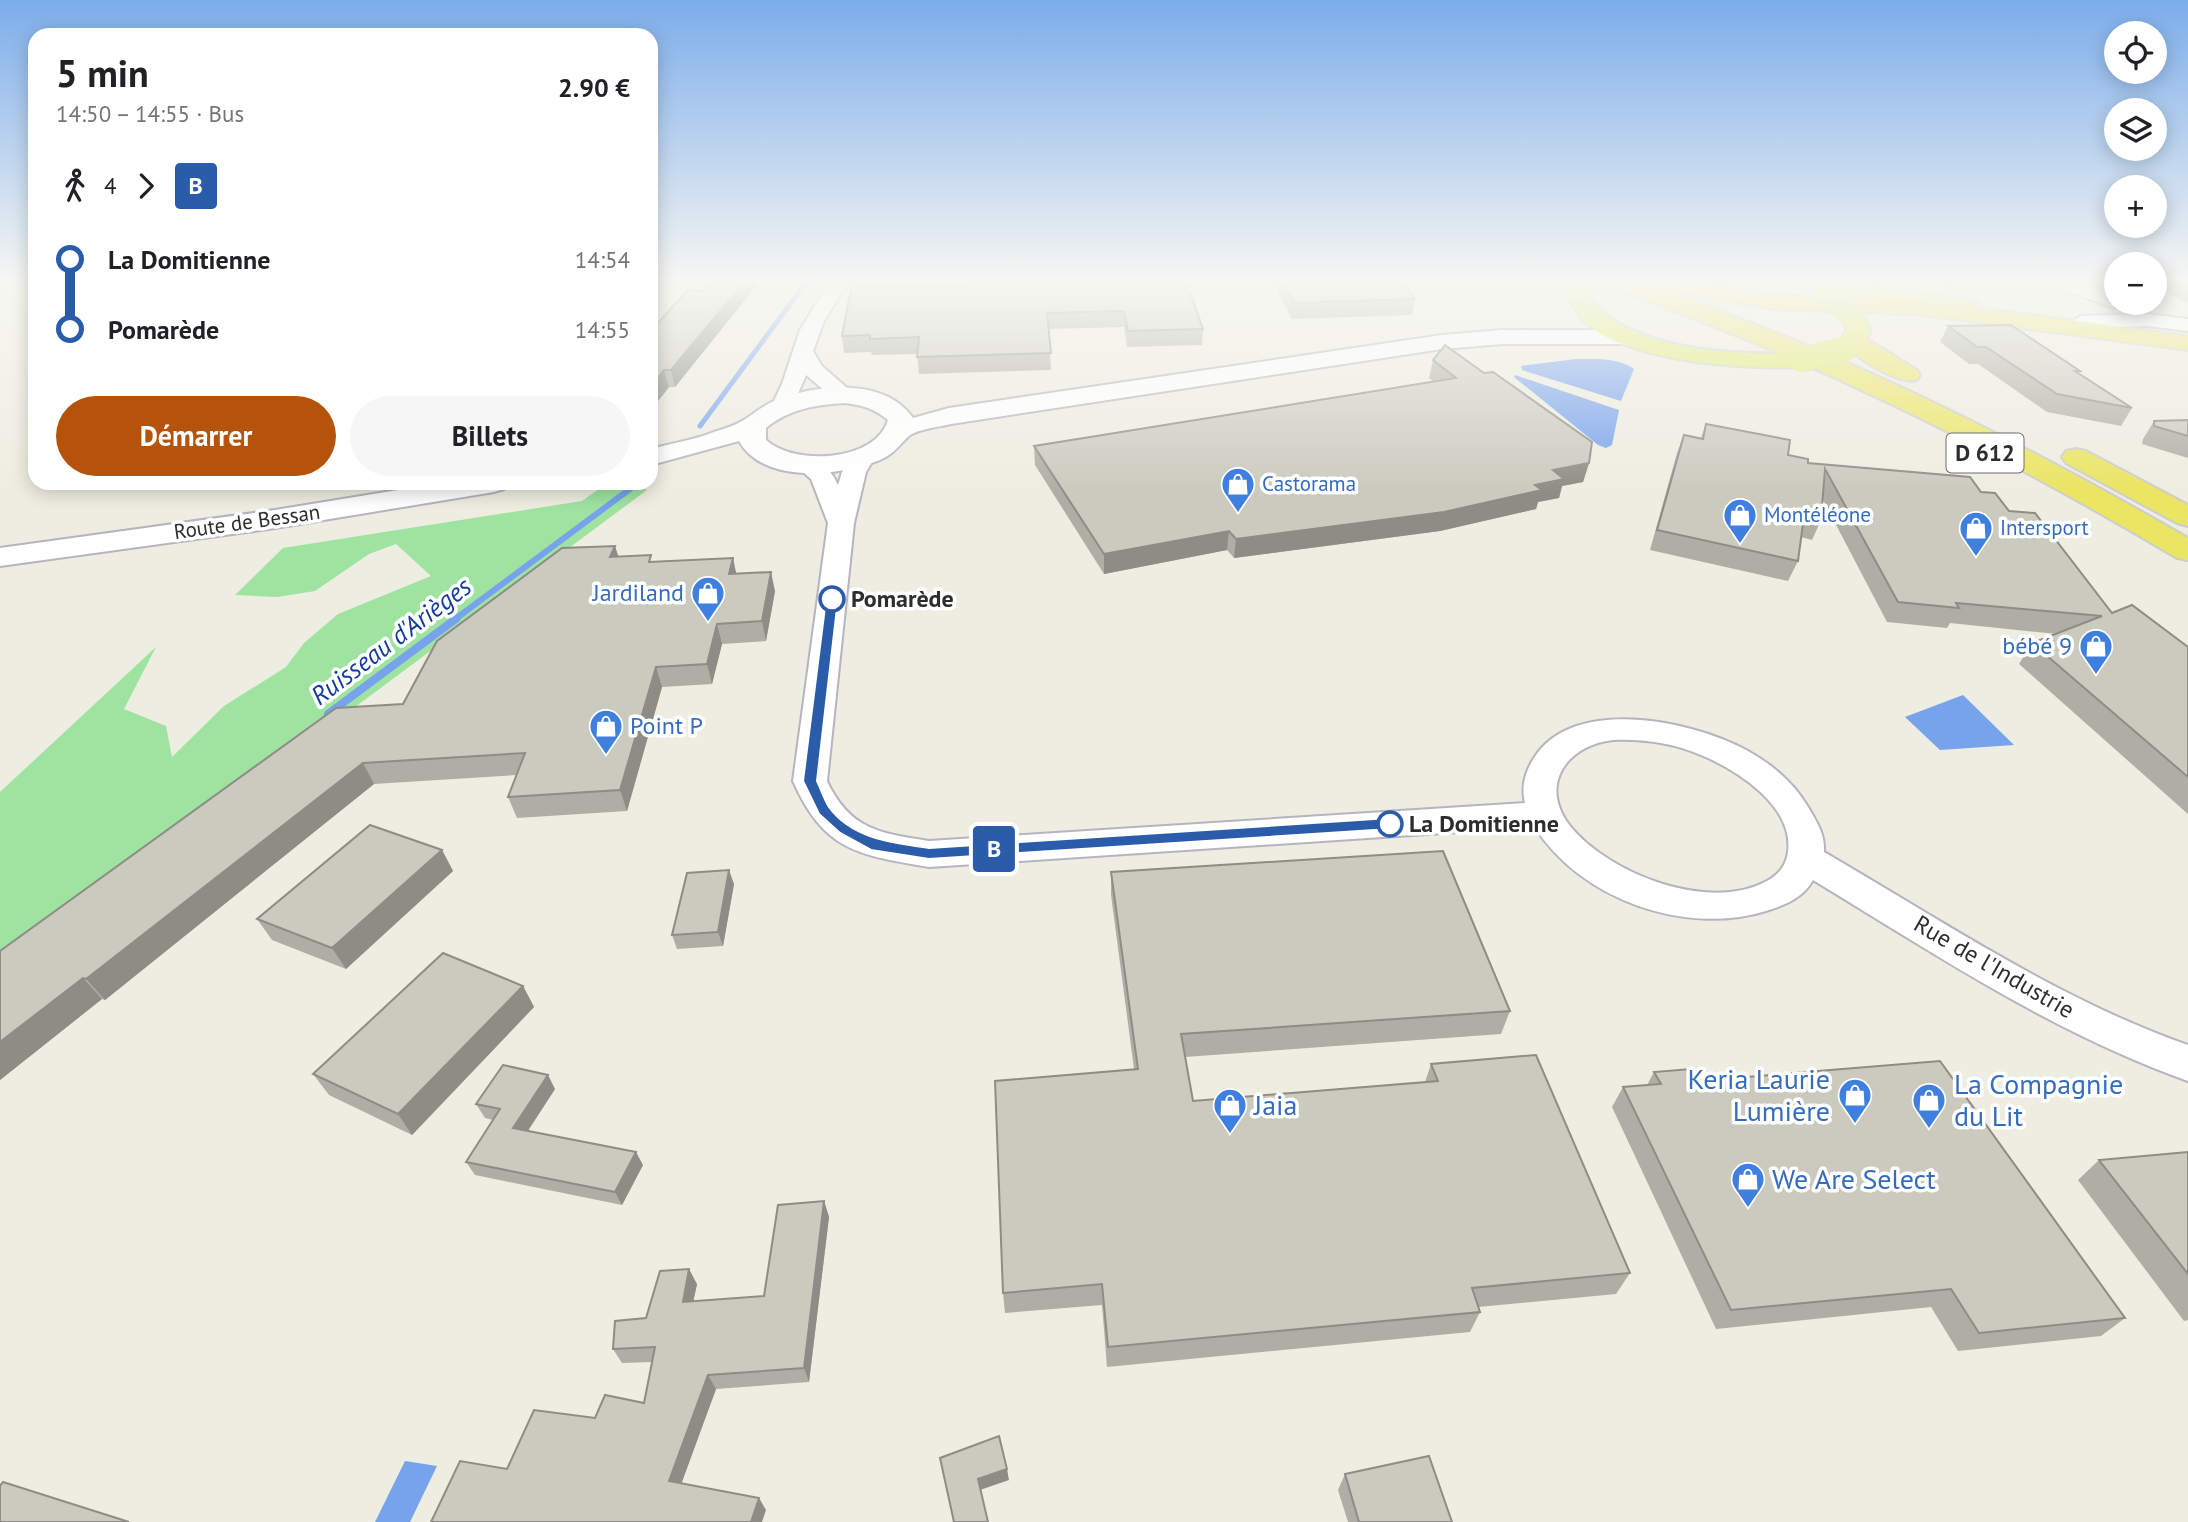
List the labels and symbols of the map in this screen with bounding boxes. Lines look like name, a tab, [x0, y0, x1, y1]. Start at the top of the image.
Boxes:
road number: D 612	[1946, 433, 2024, 472]
shop icon: Castorama	[1219, 465, 1257, 514]
place label: Castorama	[1262, 470, 1356, 497]
shop icon: Montéléone	[1721, 496, 1759, 545]
street label: Route de Bessan	[172, 498, 322, 545]
place label: Montéléone	[1764, 501, 1871, 528]
shop icon: Intersport	[1957, 509, 1995, 558]
place label: Intersport	[2000, 514, 2089, 541]
water label: Ruisseau d'Arièges	[304, 569, 478, 712]
shop icon: Jardiland	[689, 574, 727, 623]
place label: Jardiland	[592, 577, 684, 608]
place label: Pomarède	[851, 583, 954, 614]
marker: Pomarède	[819, 586, 845, 612]
shop icon: bébé 9	[2077, 627, 2115, 676]
place label: bébé 9	[2002, 630, 2072, 661]
shop icon: Point P	[587, 707, 625, 756]
place label: Point P	[630, 710, 703, 741]
place label: La Domitienne	[1409, 808, 1559, 839]
marker: La Domitienne	[1377, 811, 1403, 837]
line badge: B	[971, 826, 1017, 872]
street label: Rue de l'Industrie	[1908, 908, 2080, 1025]
place label: Keria Laurie Lumière	[1688, 1060, 1830, 1129]
place label: La Compagnie du Lit	[1954, 1065, 2123, 1134]
shop icon: Keria Laurie Lumière	[1836, 1076, 1874, 1125]
shop icon: La Compagnie du Lit	[1910, 1081, 1948, 1130]
shop icon: Jaia	[1211, 1086, 1249, 1135]
place label: Jaia	[1253, 1086, 1297, 1123]
shop icon: We Are Select	[1729, 1160, 1767, 1209]
place label: We Are Select	[1772, 1160, 1936, 1197]

